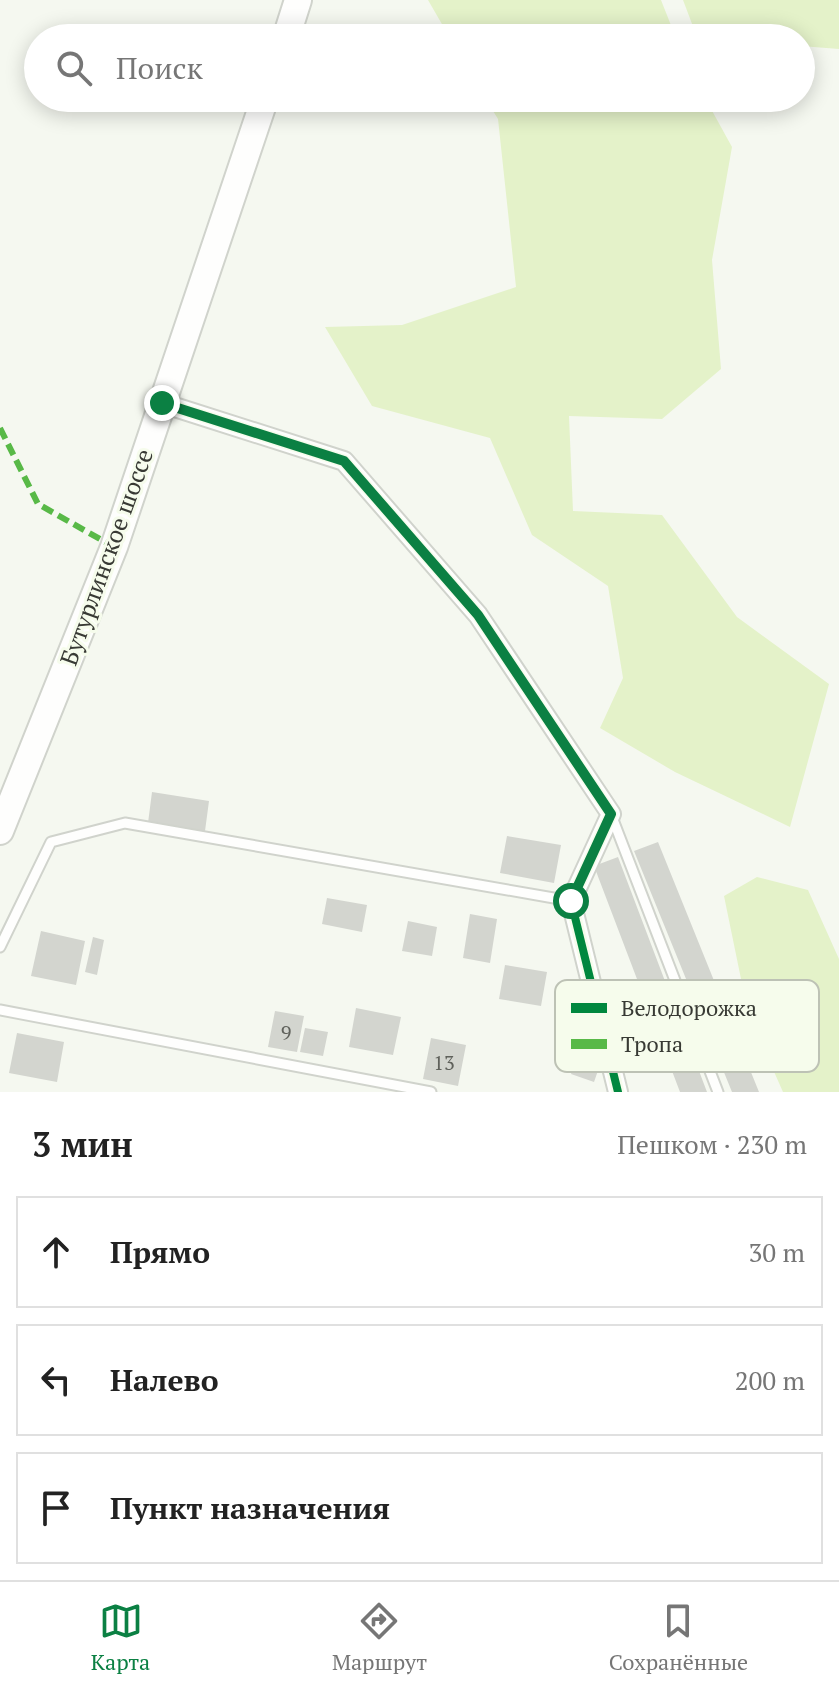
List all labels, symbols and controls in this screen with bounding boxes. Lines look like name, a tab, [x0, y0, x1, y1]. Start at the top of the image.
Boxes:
search box	[24, 24, 815, 112]
icon: search	[52, 46, 96, 90]
text: Поиск	[116, 48, 203, 88]
route end	[144, 385, 180, 421]
street label: Бутурлинское шоссе	[52, 444, 160, 670]
route start	[553, 883, 589, 919]
legend	[555, 980, 819, 1072]
text: Велодорожка	[621, 993, 757, 1022]
house number: 9	[281, 1019, 291, 1046]
text: Тропа	[621, 1029, 683, 1058]
house number: 13	[433, 1049, 455, 1076]
text: 3 мин	[32, 1122, 133, 1167]
text: Пешком · 230 m	[617, 1127, 807, 1161]
icon: ahead	[34, 1230, 78, 1274]
text: Прямо	[110, 1232, 210, 1272]
text: 30 m	[749, 1235, 805, 1269]
icon: left	[34, 1358, 78, 1402]
text: Налево	[110, 1360, 219, 1400]
text: 200 m	[735, 1363, 805, 1397]
icon: arrive	[34, 1486, 78, 1530]
text: Пункт назначения	[110, 1488, 390, 1528]
tab: Карта	[91, 1599, 150, 1676]
tab: Маршрут	[332, 1599, 427, 1676]
tab: Сохранённые	[609, 1599, 748, 1676]

